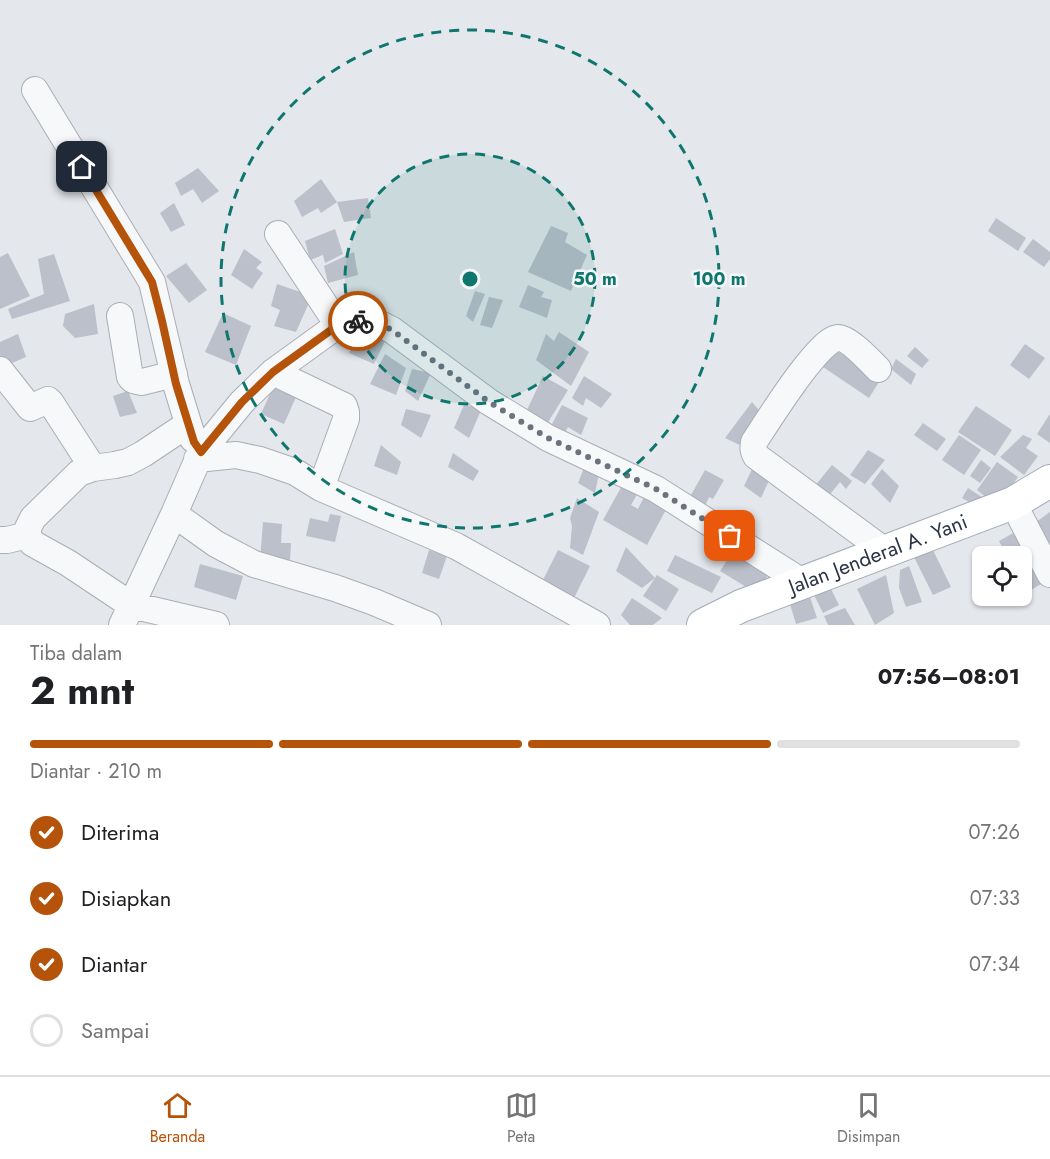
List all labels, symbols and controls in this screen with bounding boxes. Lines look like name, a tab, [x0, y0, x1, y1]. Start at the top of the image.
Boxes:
pin	[56, 141, 107, 192]
icon: home	[65, 150, 98, 183]
text: 50 m	[573, 266, 617, 292]
text: 100 m	[692, 266, 746, 292]
centre of rings	[460, 269, 480, 289]
courier	[328, 291, 388, 351]
icon: bike	[342, 305, 375, 338]
street label: Jalan Jenderal A. Yani	[781, 507, 972, 603]
pin	[704, 510, 755, 561]
icon: bag	[713, 519, 746, 552]
map controls	[972, 546, 1032, 606]
button: locate	[972, 546, 1032, 606]
text: Tiba dalam	[30, 639, 122, 668]
text: 07:56–08:01	[878, 660, 1020, 692]
text: 2 mnt	[30, 662, 134, 719]
text: Diantar · 210 m	[30, 757, 162, 786]
icon: check	[30, 816, 63, 849]
text: Diterima	[81, 816, 159, 848]
text: 07:26	[969, 818, 1020, 847]
icon: check	[30, 882, 63, 915]
text: Disiapkan	[81, 882, 171, 914]
text: 07:33	[970, 884, 1020, 913]
icon: check	[30, 948, 63, 981]
text: Diantar	[81, 948, 147, 980]
text: 07:34	[969, 950, 1020, 979]
text: Sampai	[81, 1014, 150, 1046]
tab: Beranda	[150, 1089, 205, 1148]
tab: Peta	[505, 1089, 538, 1148]
tab: Disimpan	[837, 1089, 900, 1148]

